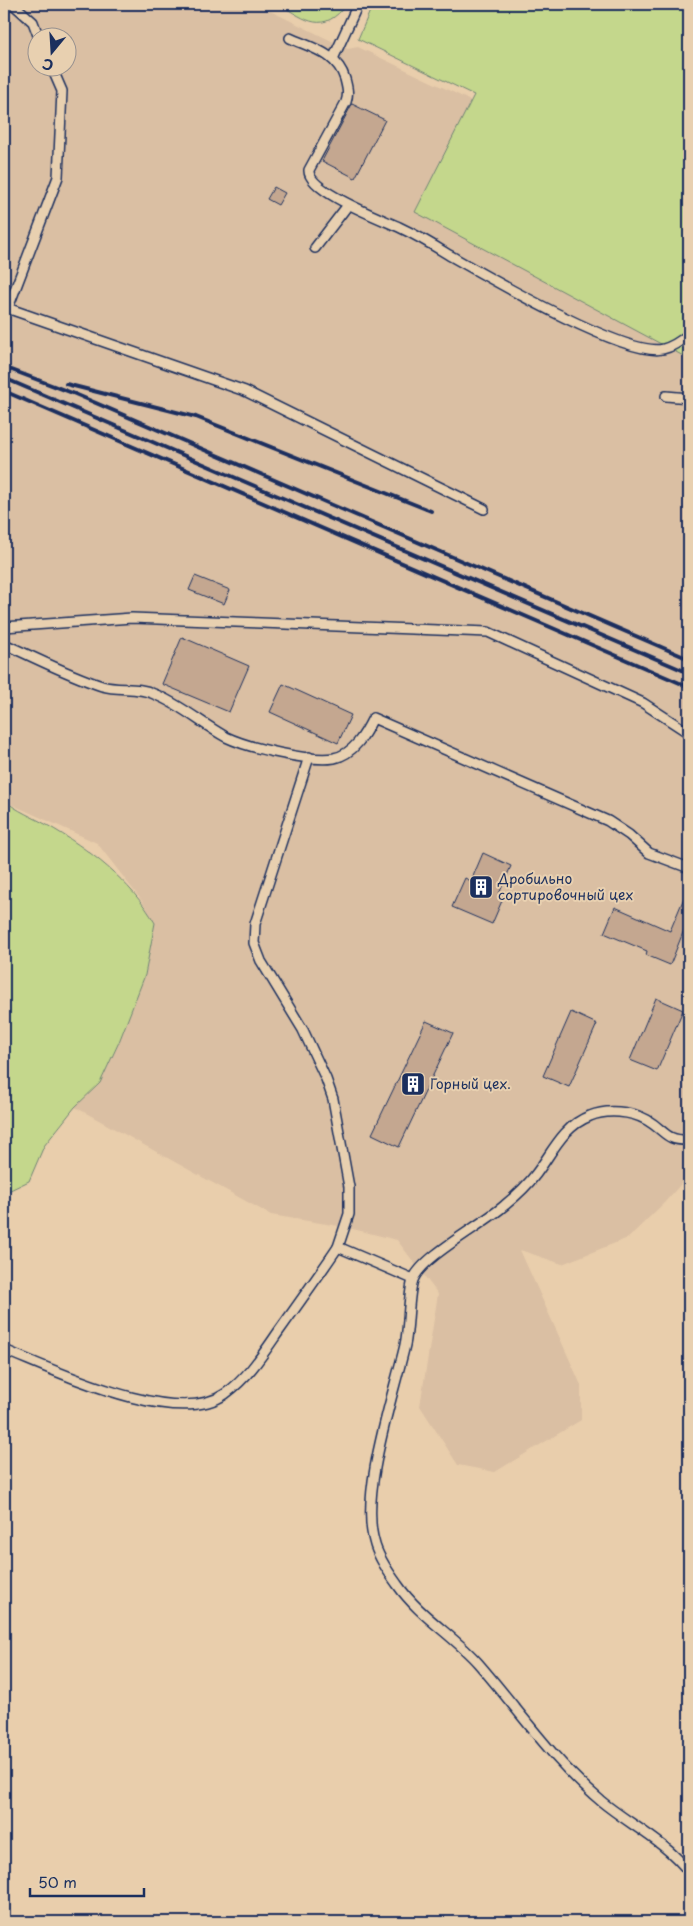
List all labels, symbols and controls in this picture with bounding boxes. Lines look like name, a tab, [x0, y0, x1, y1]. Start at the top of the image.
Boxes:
north arrow	[28, 28, 78, 78]
text: С	[40, 53, 56, 76]
place label: Дробильно сортировочный цех	[497, 868, 633, 905]
building icon: Дробильно сортировочный цех	[468, 874, 494, 900]
building icon: Горный цех.	[400, 1071, 426, 1097]
place label: Горный цех.	[430, 1073, 511, 1094]
scale bar	[30, 1866, 144, 1898]
text: 50 m	[38, 1870, 77, 1893]

